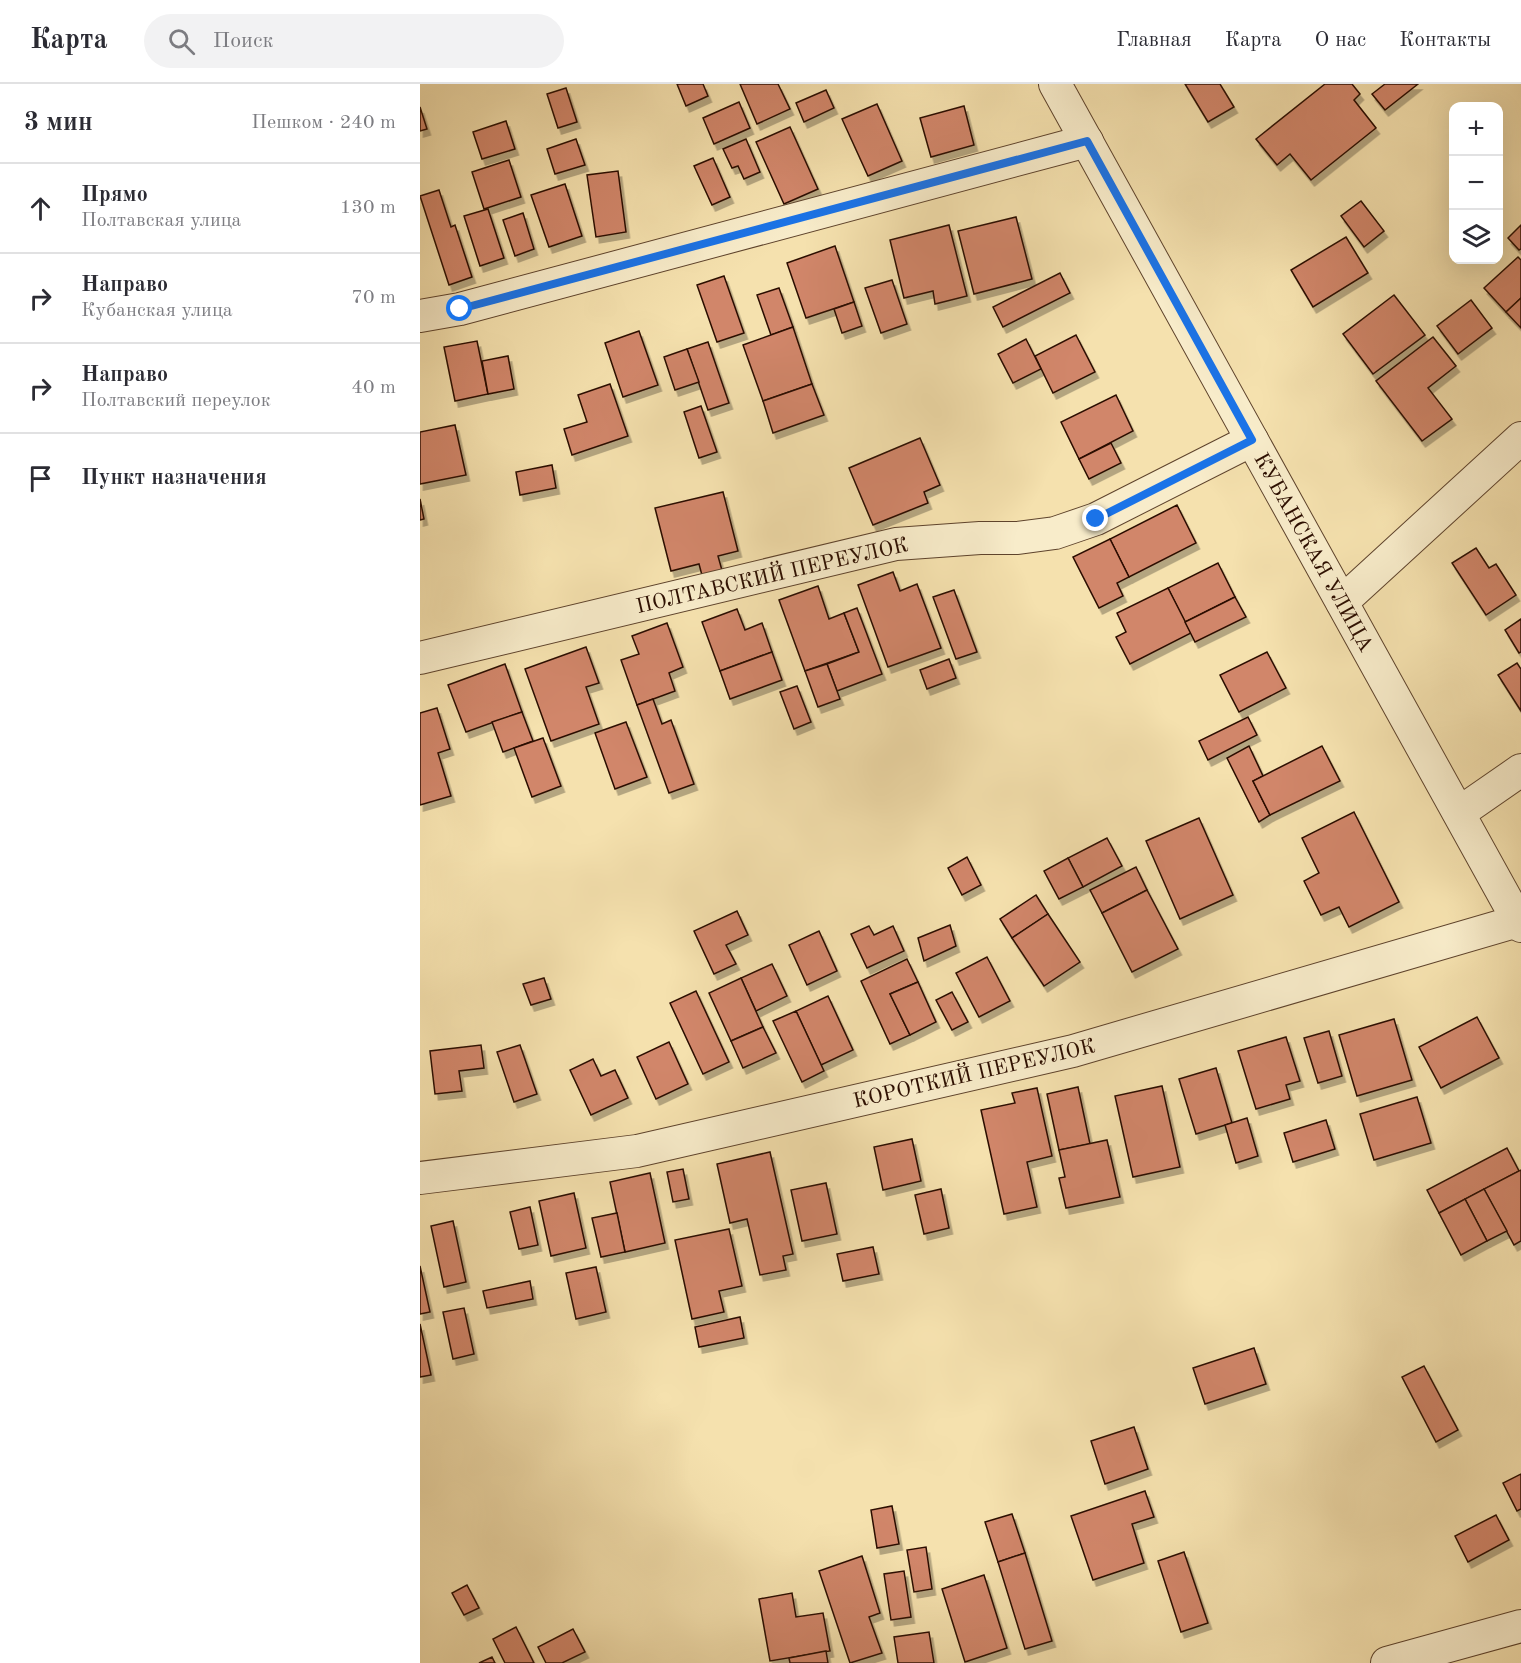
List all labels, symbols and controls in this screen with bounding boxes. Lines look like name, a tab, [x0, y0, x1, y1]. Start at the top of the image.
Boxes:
search box	[144, 14, 564, 68]
icon: search	[165, 25, 198, 58]
text: Карта	[30, 27, 108, 55]
text: Поиск	[213, 30, 274, 52]
text: Главная	[1116, 30, 1192, 51]
text: Карта	[1225, 30, 1282, 51]
text: О нас	[1315, 30, 1366, 51]
text: Контакты	[1399, 30, 1491, 51]
map controls	[1449, 102, 1503, 264]
button: +	[1449, 102, 1503, 156]
text: 3 мин	[24, 110, 93, 136]
text: Пешком · 240 m	[251, 113, 396, 133]
button: −	[1449, 156, 1503, 210]
text: Прямо	[81, 184, 148, 206]
icon: ahead	[24, 192, 57, 225]
text: 130 m	[340, 198, 396, 218]
button: layers	[1449, 210, 1503, 264]
text: Полтавская улица	[81, 211, 241, 231]
text: Направо	[81, 274, 168, 296]
icon: right	[24, 282, 57, 315]
text: 70 m	[351, 288, 396, 308]
route start	[446, 295, 472, 321]
text: Кубанская улица	[81, 301, 233, 321]
text: Направо	[81, 364, 168, 386]
icon: right	[24, 372, 57, 405]
text: 40 m	[351, 378, 396, 398]
text: Полтавский переулок	[81, 391, 271, 411]
street label: КУБАНСКАЯ УЛИЦА	[1249, 450, 1376, 656]
icon: arrive	[24, 462, 57, 495]
text: Пункт назначения	[81, 467, 267, 489]
route end	[1082, 505, 1108, 531]
street label: ПОЛТАВСКИЙ ПЕРЕУЛОК	[633, 530, 911, 618]
street label: КОРОТКИЙ ПЕРЕУЛОК	[850, 1031, 1098, 1113]

